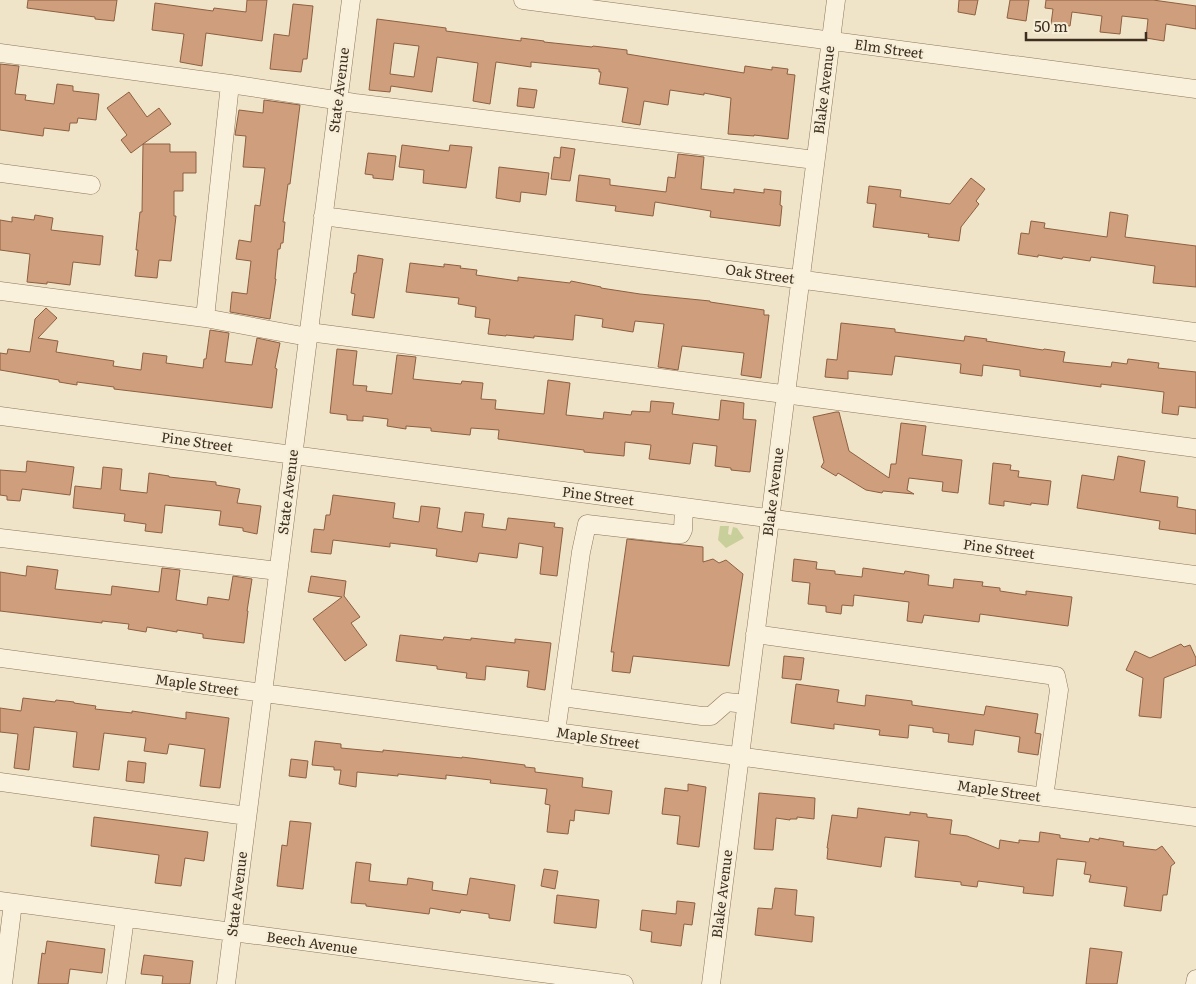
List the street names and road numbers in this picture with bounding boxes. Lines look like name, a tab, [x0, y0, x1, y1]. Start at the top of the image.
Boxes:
street label: Elm Street	[853, 33, 925, 63]
street label: Blake Avenue	[808, 44, 838, 135]
street label: State Avenue	[323, 46, 353, 134]
street label: Oak Street	[724, 258, 796, 288]
street label: Pine Street	[160, 426, 235, 456]
street label: Blake Avenue	[757, 446, 787, 537]
street label: State Avenue	[272, 448, 302, 536]
street label: Pine Street	[561, 481, 636, 509]
street label: Pine Street	[962, 533, 1037, 563]
street label: Maple Street	[154, 668, 241, 700]
street label: Maple Street	[555, 721, 642, 753]
street label: Maple Street	[956, 774, 1043, 806]
street label: Blake Avenue	[706, 848, 736, 939]
street label: State Avenue	[221, 850, 251, 938]
street label: Beech Avenue	[265, 926, 359, 958]

